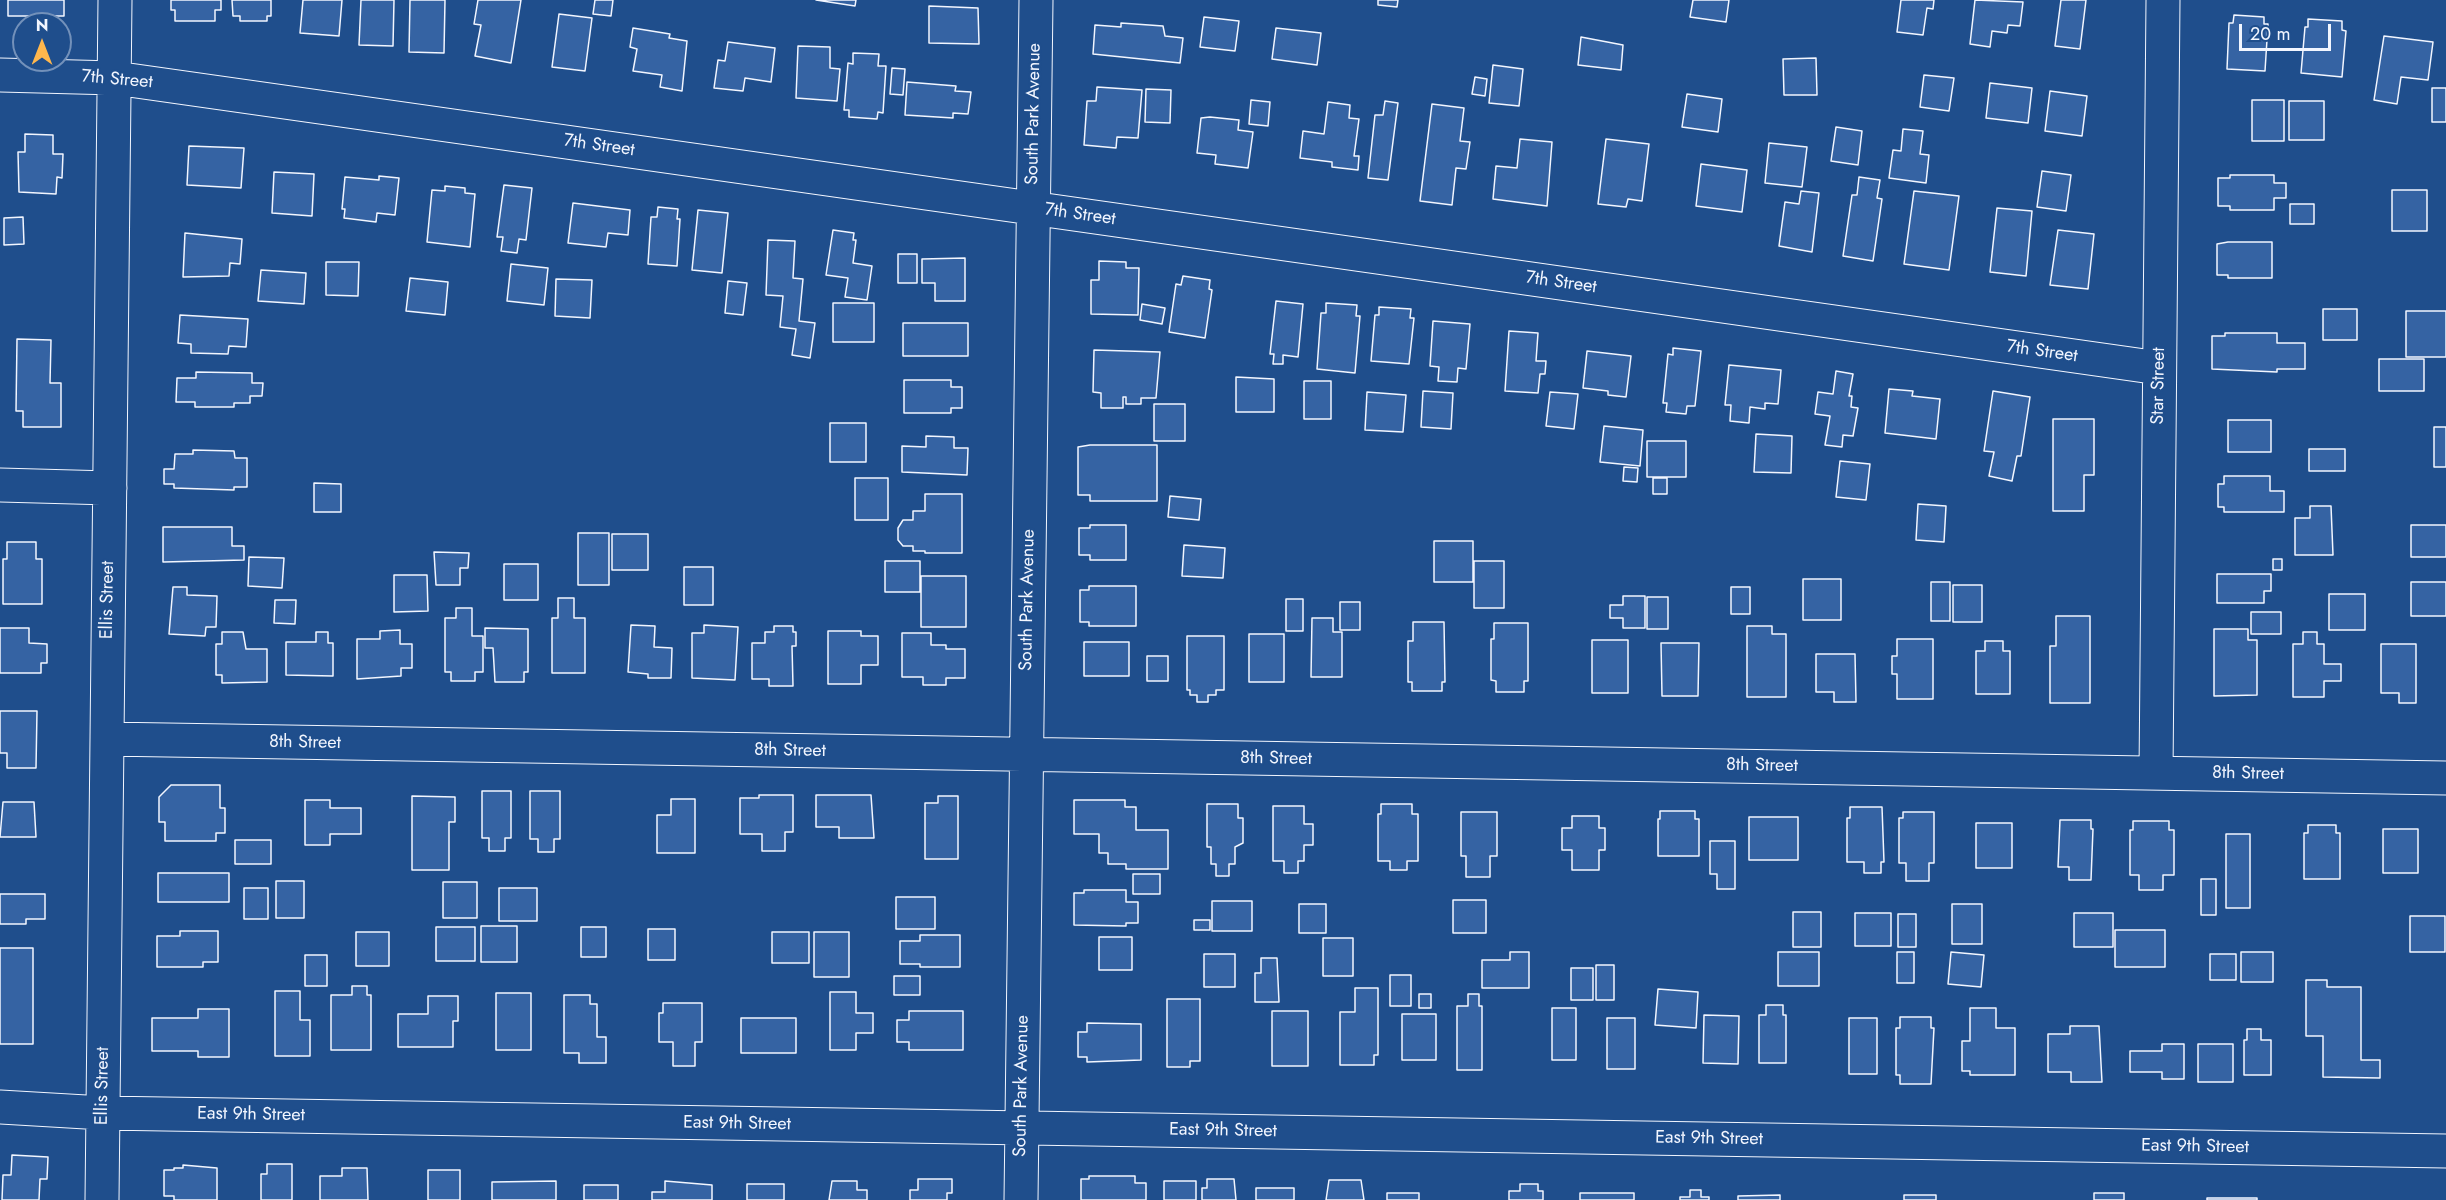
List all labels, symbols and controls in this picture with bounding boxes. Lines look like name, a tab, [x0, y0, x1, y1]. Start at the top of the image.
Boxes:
north arrow	[12, 12, 72, 72]
scale bar	[2242, 12, 2334, 50]
text: N	[36, 14, 48, 37]
text: 20 m	[2250, 21, 2290, 47]
street label: South Park Avenue	[1022, 43, 1046, 185]
street label: 7th Street	[80, 66, 154, 94]
street label: 7th Street	[562, 130, 636, 162]
street label: 7th Street	[1043, 199, 1117, 231]
street label: 7th Street	[1524, 267, 1598, 299]
street label: 7th Street	[2005, 336, 2079, 368]
street label: Star Street	[2148, 347, 2170, 425]
street label: South Park Avenue	[1016, 529, 1040, 671]
street label: Ellis Street	[97, 561, 119, 639]
street label: 8th Street	[269, 732, 341, 754]
street label: 8th Street	[754, 740, 826, 762]
street label: 8th Street	[1240, 748, 1312, 770]
street label: 8th Street	[1726, 755, 1798, 777]
street label: 8th Street	[2212, 763, 2284, 785]
street label: South Park Avenue	[1010, 1015, 1034, 1157]
street label: Ellis Street	[92, 1047, 114, 1125]
street label: East 9th Street	[197, 1103, 305, 1127]
street label: East 9th Street	[683, 1112, 791, 1136]
street label: East 9th Street	[1169, 1119, 1277, 1143]
street label: East 9th Street	[1655, 1127, 1763, 1151]
street label: East 9th Street	[2141, 1135, 2249, 1159]

